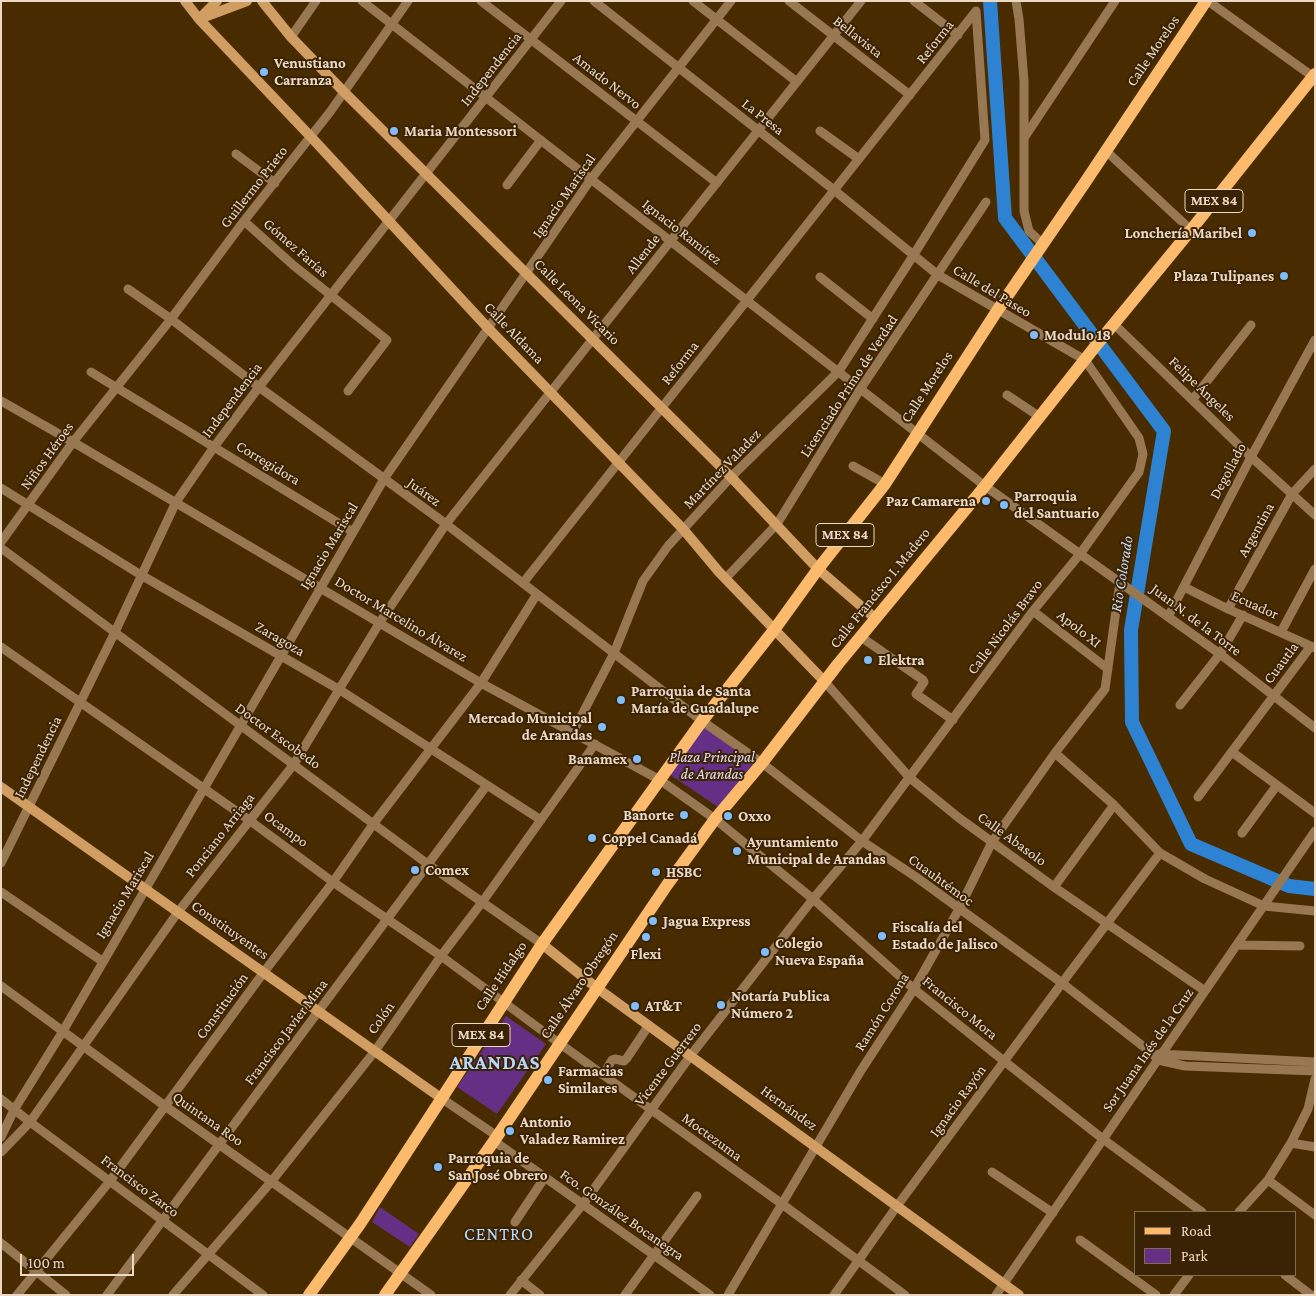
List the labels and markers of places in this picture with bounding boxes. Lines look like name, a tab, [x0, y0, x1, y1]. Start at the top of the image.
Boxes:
place label: Venustiano Carranza	[274, 54, 346, 89]
marker: Venustiano Carranza	[258, 66, 270, 78]
place label: Maria Montessori	[404, 122, 517, 140]
marker: Maria Montessori	[388, 125, 400, 137]
place label: Lonchería Maribel	[1125, 224, 1242, 242]
marker: Lonchería Maribel	[1246, 227, 1258, 239]
place label: Plaza Tulipanes	[1174, 267, 1274, 285]
marker: Plaza Tulipanes	[1278, 270, 1290, 282]
place label: Modulo 18	[1044, 326, 1111, 344]
marker: Modulo 18	[1028, 329, 1040, 341]
place label: Parroquia del Santuario	[1014, 487, 1099, 522]
place label: Paz Camarena	[886, 492, 976, 510]
marker: Paz Camarena	[980, 495, 992, 507]
marker: Parroquia del Santuario	[998, 499, 1010, 511]
place label: Elektra	[878, 651, 924, 669]
marker: Elektra	[862, 654, 874, 666]
place label: Parroquia de Santa María de Guadalupe	[631, 682, 759, 717]
marker: Parroquia de Santa María de Guadalupe	[615, 694, 627, 706]
place label: Mercado Municipal de Arandas	[468, 709, 592, 744]
marker: Mercado Municipal de Arandas	[596, 721, 608, 733]
place label: Banamex	[568, 750, 627, 768]
marker: Banamex	[631, 753, 643, 765]
place label: Banorte	[623, 806, 674, 824]
place label: Oxxo	[738, 807, 771, 825]
marker: Banorte	[678, 809, 690, 821]
marker: Oxxo	[722, 810, 734, 822]
place label: Coppel Canadá	[602, 829, 697, 847]
marker: Coppel Canadá	[586, 832, 598, 844]
place label: Ayuntamiento Municipal de Arandas	[747, 833, 886, 868]
marker: Ayuntamiento Municipal de Arandas	[731, 845, 743, 857]
place label: Comex	[425, 861, 469, 879]
place label: HSBC	[666, 863, 702, 881]
marker: Comex	[409, 864, 421, 876]
marker: HSBC	[650, 866, 662, 878]
place label: Jagua Express	[663, 912, 750, 930]
marker: Jagua Express	[647, 915, 659, 927]
place label: Fiscalía del Estado de Jalisco	[892, 918, 998, 953]
marker: Fiscalía del Estado de Jalisco	[876, 930, 888, 942]
marker: Flexi	[640, 931, 652, 943]
place label: Colegio Nueva España	[775, 934, 864, 969]
place label: Flexi	[631, 945, 661, 963]
marker: Colegio Nueva España	[759, 946, 771, 958]
place label: Notaría Publica Número 2	[731, 987, 830, 1022]
place label: AT&T	[645, 997, 682, 1015]
marker: Notaría Publica Número 2	[715, 999, 727, 1011]
marker: AT&T	[629, 1000, 641, 1012]
place label: Farmacias Similares	[558, 1062, 623, 1097]
marker: Farmacias Similares	[542, 1074, 554, 1086]
place label: Antonio Valadez Ramirez	[520, 1113, 625, 1148]
marker: Antonio Valadez Ramirez	[504, 1125, 516, 1137]
place label: Parroquia de San José Obrero	[448, 1149, 547, 1184]
marker: Parroquia de San José Obrero	[432, 1161, 444, 1173]

